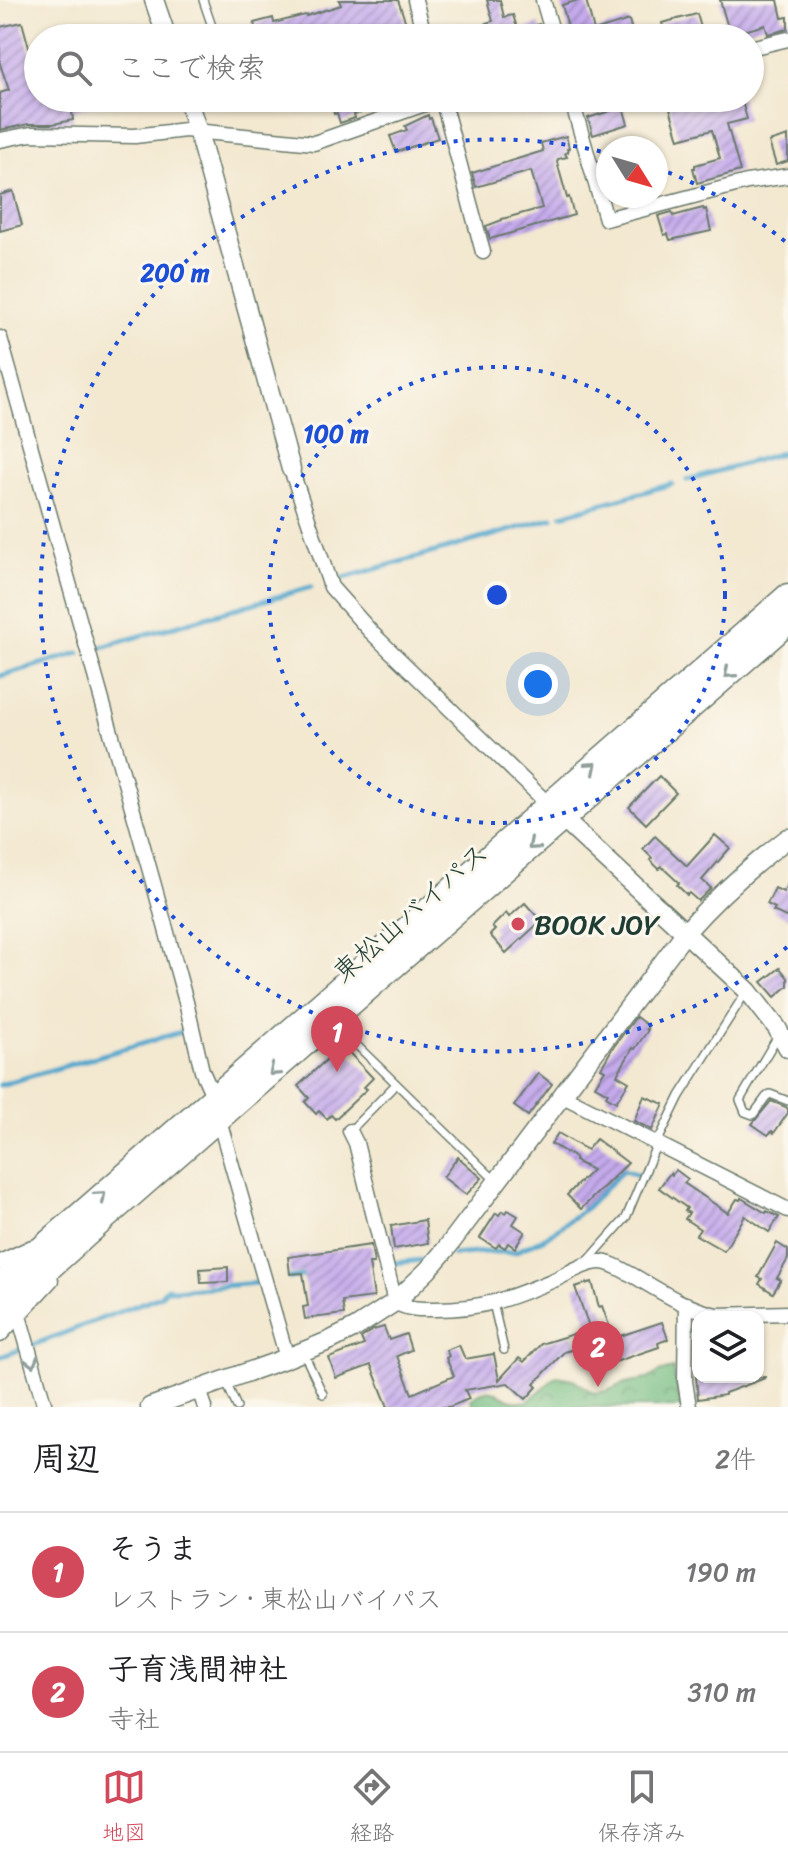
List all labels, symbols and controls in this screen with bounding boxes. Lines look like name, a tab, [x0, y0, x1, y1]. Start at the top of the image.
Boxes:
search box	[24, 24, 764, 112]
text: ここで検索	[116, 41, 266, 95]
icon: search	[52, 46, 96, 90]
north arrow	[596, 136, 668, 208]
text: 200 m	[140, 252, 210, 294]
text: 100 m	[303, 413, 369, 455]
centre of rings	[483, 581, 511, 609]
one-way arrow	[723, 663, 738, 678]
your location	[518, 664, 558, 704]
one-way arrow	[582, 762, 597, 777]
street label: 東松山バイパス	[320, 830, 500, 995]
one-way arrow	[528, 835, 543, 849]
place label: BOOK JOY	[534, 900, 661, 949]
marker: BOOK JOY	[509, 915, 527, 933]
pin: 1	[311, 1006, 363, 1072]
one-way arrow	[269, 1061, 284, 1076]
one-way arrow	[91, 1191, 106, 1206]
map controls	[692, 1311, 764, 1383]
button: layers	[692, 1311, 764, 1383]
pin: 2	[572, 1321, 624, 1387]
one-way arrow	[23, 1354, 39, 1368]
text: 周辺	[32, 1429, 100, 1489]
text: 2件	[715, 1436, 756, 1482]
text: そうま	[108, 1522, 198, 1576]
text: 1	[52, 1549, 64, 1595]
text: 190 m	[686, 1549, 756, 1595]
text: レストラン · 東松山バイパス	[108, 1576, 442, 1622]
text: 子育浅間神社	[108, 1642, 288, 1696]
text: 2	[50, 1669, 66, 1715]
text: 310 m	[687, 1669, 756, 1715]
text: 寺社	[108, 1696, 160, 1742]
tab: 地図	[102, 1765, 146, 1852]
tab: 経路	[350, 1765, 394, 1852]
tab: 保存済み	[598, 1765, 686, 1852]

